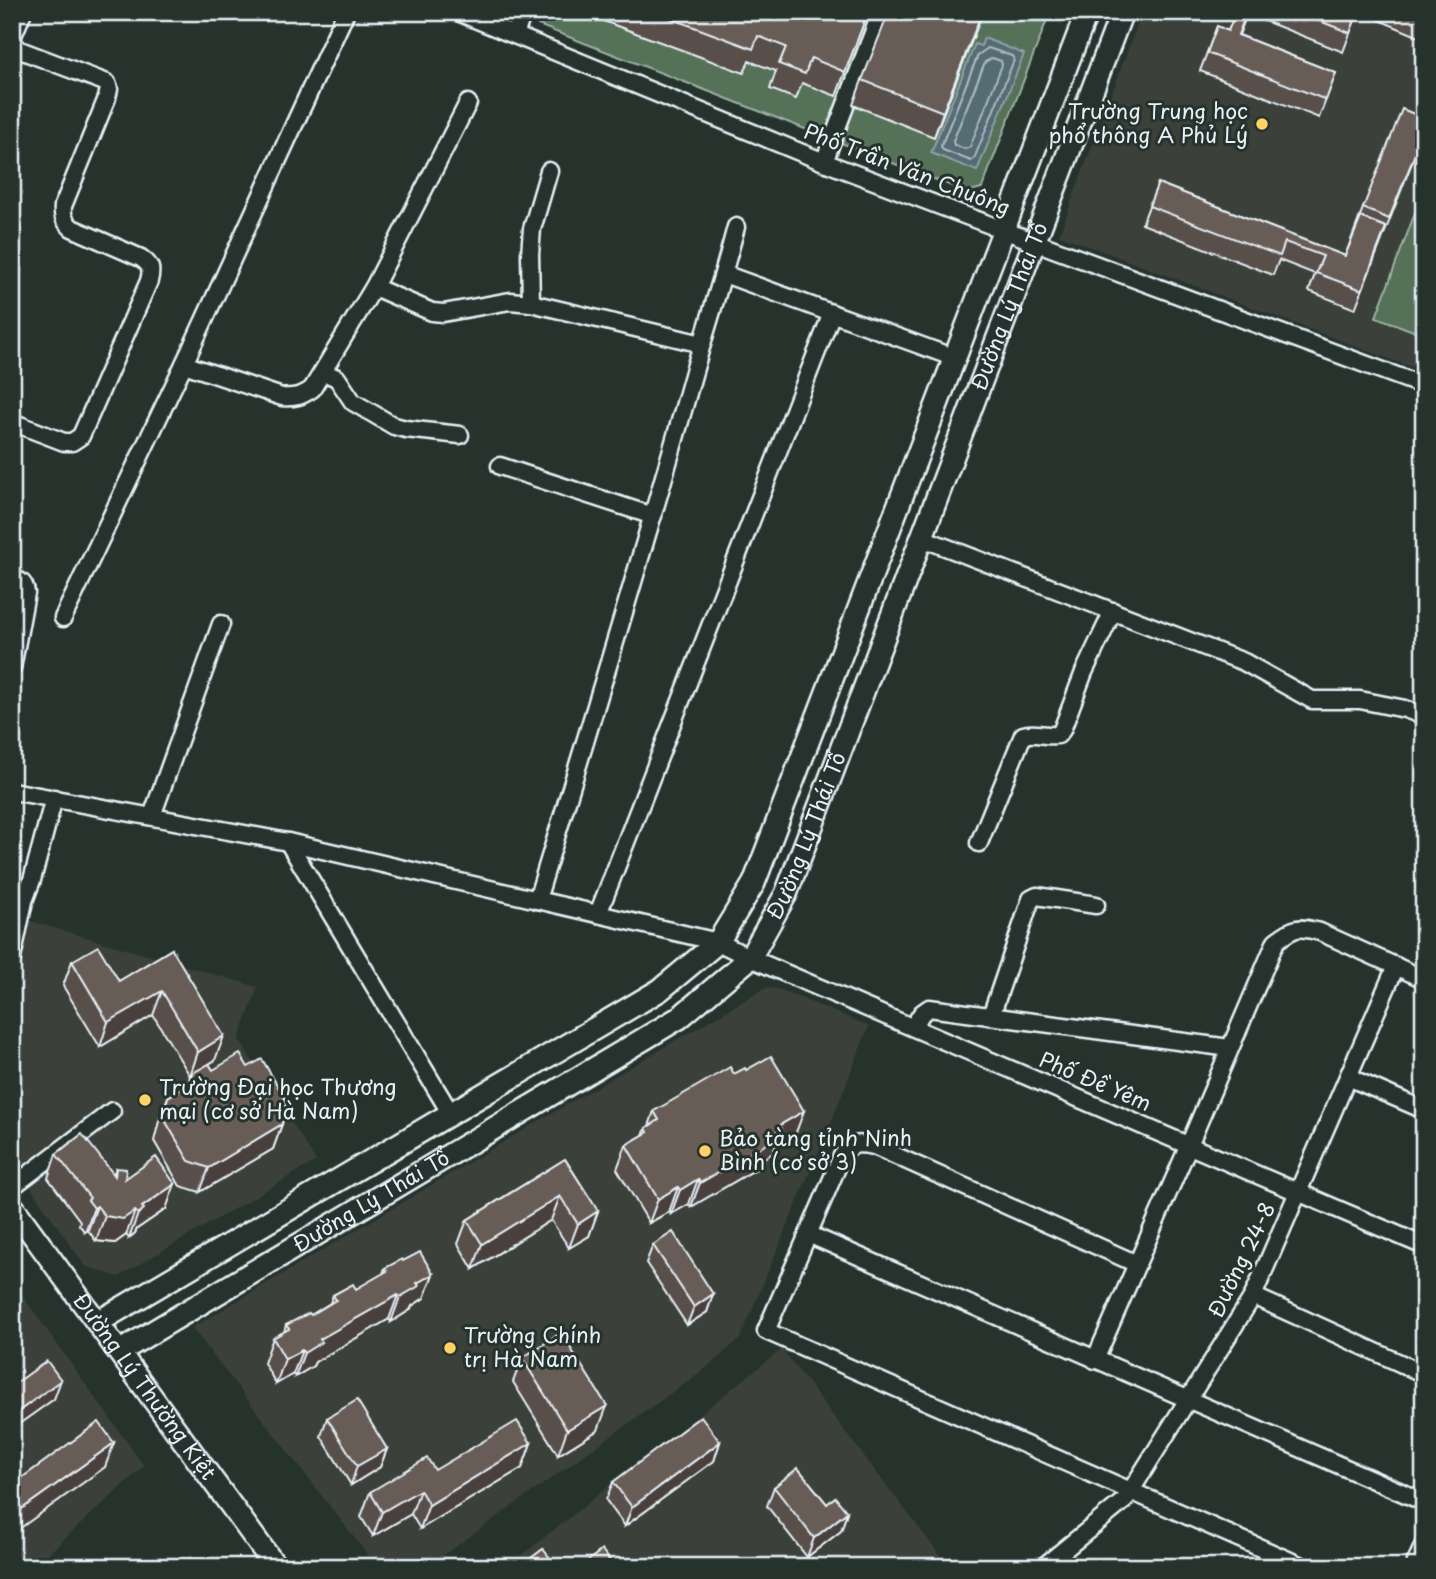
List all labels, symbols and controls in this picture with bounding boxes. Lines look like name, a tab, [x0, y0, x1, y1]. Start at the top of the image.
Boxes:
place label: Trường Trung học phổ thông A Phủ Lý	[1048, 94, 1248, 150]
street label: Phố Trần Văn Chuông	[800, 114, 1016, 222]
marker: Trường Trung học phổ thông A Phủ Lý	[1254, 116, 1270, 132]
street label: Đường Lý Thái Tổ	[961, 217, 1055, 395]
street label: Đường Lý Thái Tổ	[757, 747, 853, 925]
street label: Phố Đề Yêm	[1035, 1042, 1157, 1118]
place label: Trường Đại học Thương mại (cơ sở Hà Nam)	[159, 1070, 397, 1126]
marker: Trường Đại học Thương mại (cơ sở Hà Nam)	[137, 1092, 153, 1108]
place label: Bảo tàng tỉnh Ninh Bình (cơ sở 3)	[719, 1121, 912, 1177]
street label: Đường Lý Thái Tổ	[286, 1140, 455, 1259]
marker: Bảo tàng tỉnh Ninh Bình (cơ sở 3)	[697, 1143, 713, 1159]
street label: Đường 24-8	[1198, 1196, 1282, 1322]
street label: Đường Lý Thường Kiệt	[66, 1285, 225, 1486]
place label: Trường Chính trị Hà Nam	[464, 1318, 601, 1374]
marker: Trường Chính trị Hà Nam	[442, 1340, 458, 1356]

